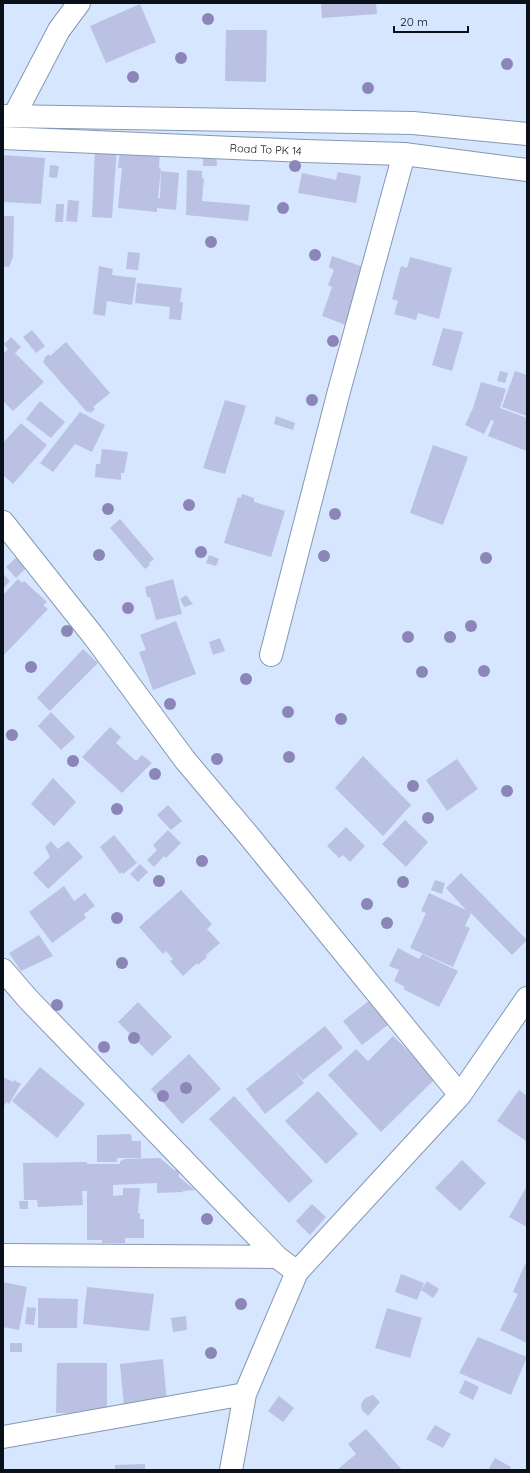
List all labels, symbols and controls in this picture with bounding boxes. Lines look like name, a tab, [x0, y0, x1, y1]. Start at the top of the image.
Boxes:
scale bar	[394, 8, 468, 34]
text: 20 m	[400, 14, 428, 29]
street label: Road To PK 14	[229, 141, 302, 158]

